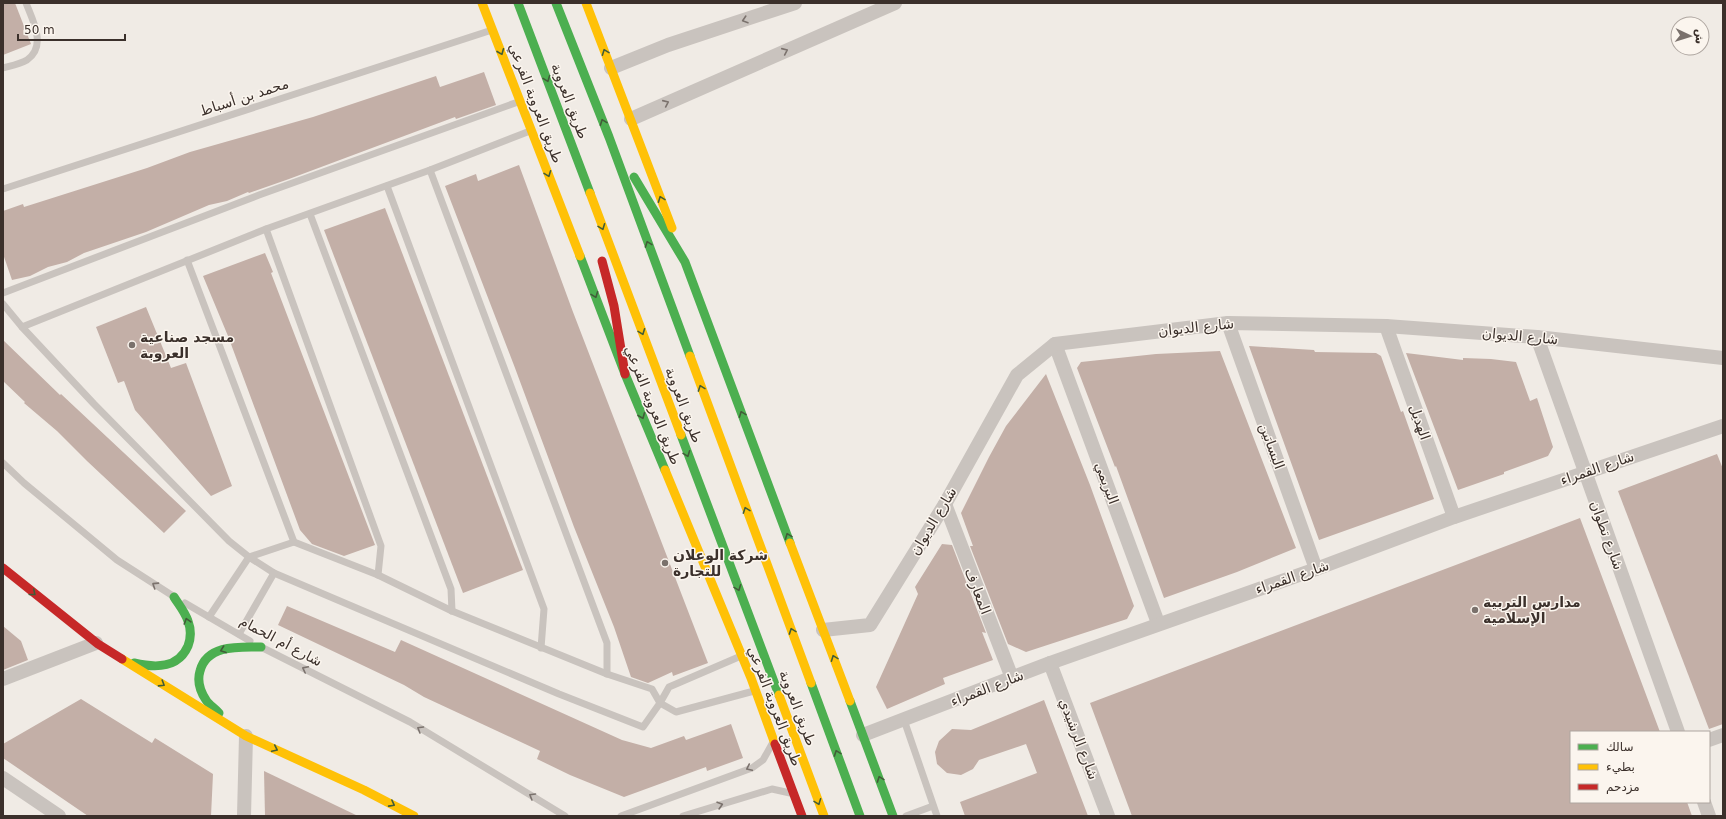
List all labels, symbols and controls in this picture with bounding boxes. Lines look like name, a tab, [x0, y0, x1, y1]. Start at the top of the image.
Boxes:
one-way arrow	[742, 15, 749, 24]
scale bar	[18, 16, 125, 42]
north arrow	[1670, 16, 1710, 56]
text: 50 m	[24, 23, 55, 37]
text: ش	[1692, 29, 1706, 45]
street label: طريق العروبة الفرعي	[505, 41, 566, 166]
one-way arrow	[601, 48, 609, 55]
one-way arrow	[781, 48, 788, 56]
one-way arrow	[497, 49, 505, 56]
street label: طريق العروبة	[547, 61, 592, 141]
street label: محمد بن أسباط	[197, 74, 291, 120]
one-way arrow	[542, 75, 550, 82]
one-way arrow	[662, 100, 669, 108]
one-way arrow	[600, 118, 608, 126]
one-way arrow	[544, 170, 552, 177]
one-way arrow	[658, 196, 666, 203]
one-way arrow	[598, 223, 606, 230]
one-way arrow	[644, 241, 652, 248]
one-way arrow	[590, 292, 598, 299]
street label: شارع الديوان	[1157, 315, 1235, 340]
street label: شارع الديوان	[1481, 325, 1559, 348]
one-way arrow	[637, 328, 645, 335]
place label: مسجد صناعية العروبة	[140, 329, 234, 362]
marker: مسجد صناعية العروبة	[127, 340, 137, 350]
street label: طريق العروبة الفرعي	[621, 343, 685, 467]
street label: طريق العروبة	[662, 365, 706, 445]
one-way arrow	[697, 384, 705, 391]
street label: الهديل	[1406, 402, 1434, 442]
one-way arrow	[739, 411, 747, 418]
one-way arrow	[637, 412, 645, 420]
street label: البساتين	[1255, 421, 1288, 472]
street label: شارع القمراء	[1558, 448, 1636, 489]
one-way arrow	[683, 450, 691, 457]
street label: البريمي	[1091, 460, 1122, 507]
street label: شارع الديوان	[906, 484, 960, 558]
street label: شارع تطوان	[1586, 498, 1627, 572]
one-way arrow	[743, 506, 751, 513]
one-way arrow	[784, 533, 793, 540]
place label: شركة الوعلان للتجارة	[673, 547, 768, 579]
street label: شارع القمراء	[1253, 557, 1331, 598]
marker: شركة الوعلان للتجارة	[660, 558, 670, 568]
street label: المعارف	[961, 565, 994, 617]
one-way arrow	[152, 582, 159, 589]
one-way arrow	[734, 585, 742, 592]
one-way arrow	[29, 588, 36, 595]
place label: مدارس التربية الإسلامية	[1483, 594, 1581, 627]
marker: مدارس التربية الإسلامية	[1470, 605, 1480, 615]
street label: شارع أم الحمام	[237, 612, 325, 670]
one-way arrow	[183, 618, 192, 625]
one-way arrow	[788, 628, 796, 635]
street label: طريق العروبة الفرعي	[744, 644, 806, 768]
one-way arrow	[219, 645, 226, 653]
one-way arrow	[830, 654, 838, 661]
one-way arrow	[301, 666, 309, 674]
street label: شارع القمراء	[948, 667, 1026, 710]
street label: طريق العروبة	[776, 668, 820, 748]
one-way arrow	[158, 679, 165, 686]
street label: شارع الرشيدي	[1055, 696, 1102, 782]
one-way arrow	[417, 726, 424, 733]
legend	[1570, 731, 1710, 803]
text: سالك	[1606, 740, 1633, 754]
one-way arrow	[270, 744, 278, 752]
one-way arrow	[833, 750, 842, 757]
text: بطيء	[1606, 760, 1635, 774]
one-way arrow	[745, 764, 752, 772]
one-way arrow	[876, 776, 884, 783]
text: مزدحم	[1606, 780, 1640, 795]
one-way arrow	[529, 793, 536, 800]
one-way arrow	[814, 798, 822, 805]
one-way arrow	[388, 800, 395, 807]
one-way arrow	[716, 801, 723, 810]

